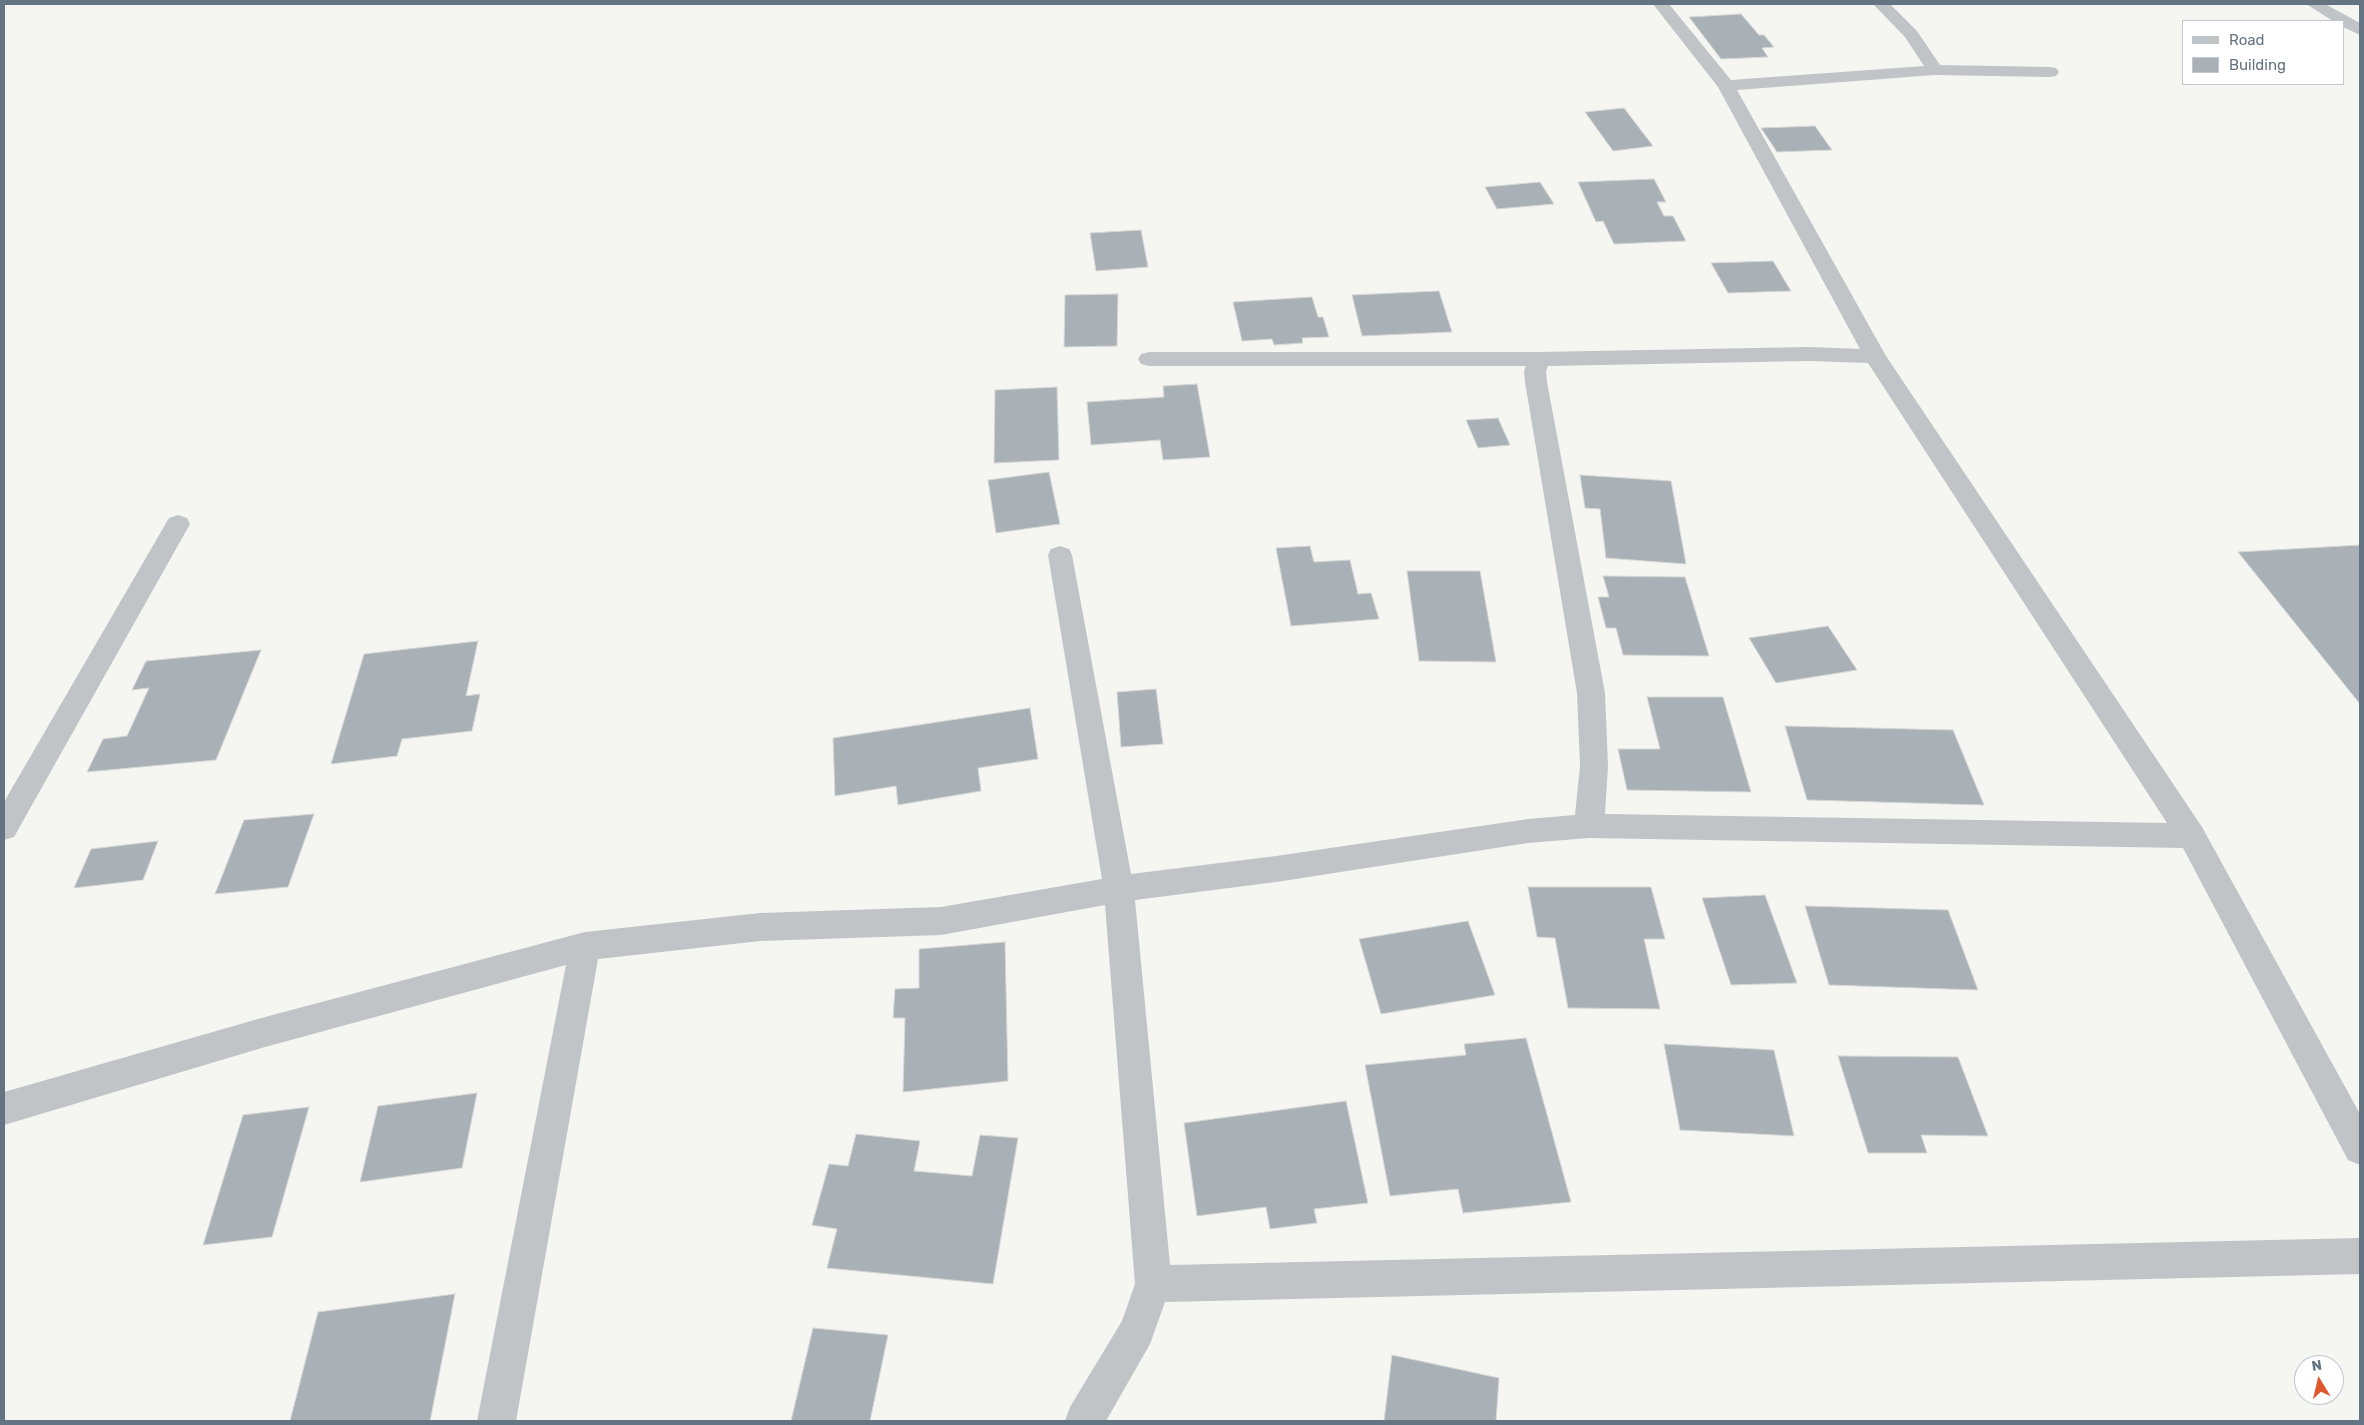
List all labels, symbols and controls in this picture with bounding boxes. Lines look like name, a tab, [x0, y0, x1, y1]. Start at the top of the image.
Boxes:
legend	[2182, 20, 2344, 85]
text: Road	[2229, 31, 2265, 49]
text: Building	[2229, 56, 2286, 74]
north arrow	[2294, 1355, 2344, 1405]
text: N	[2310, 1356, 2323, 1375]

